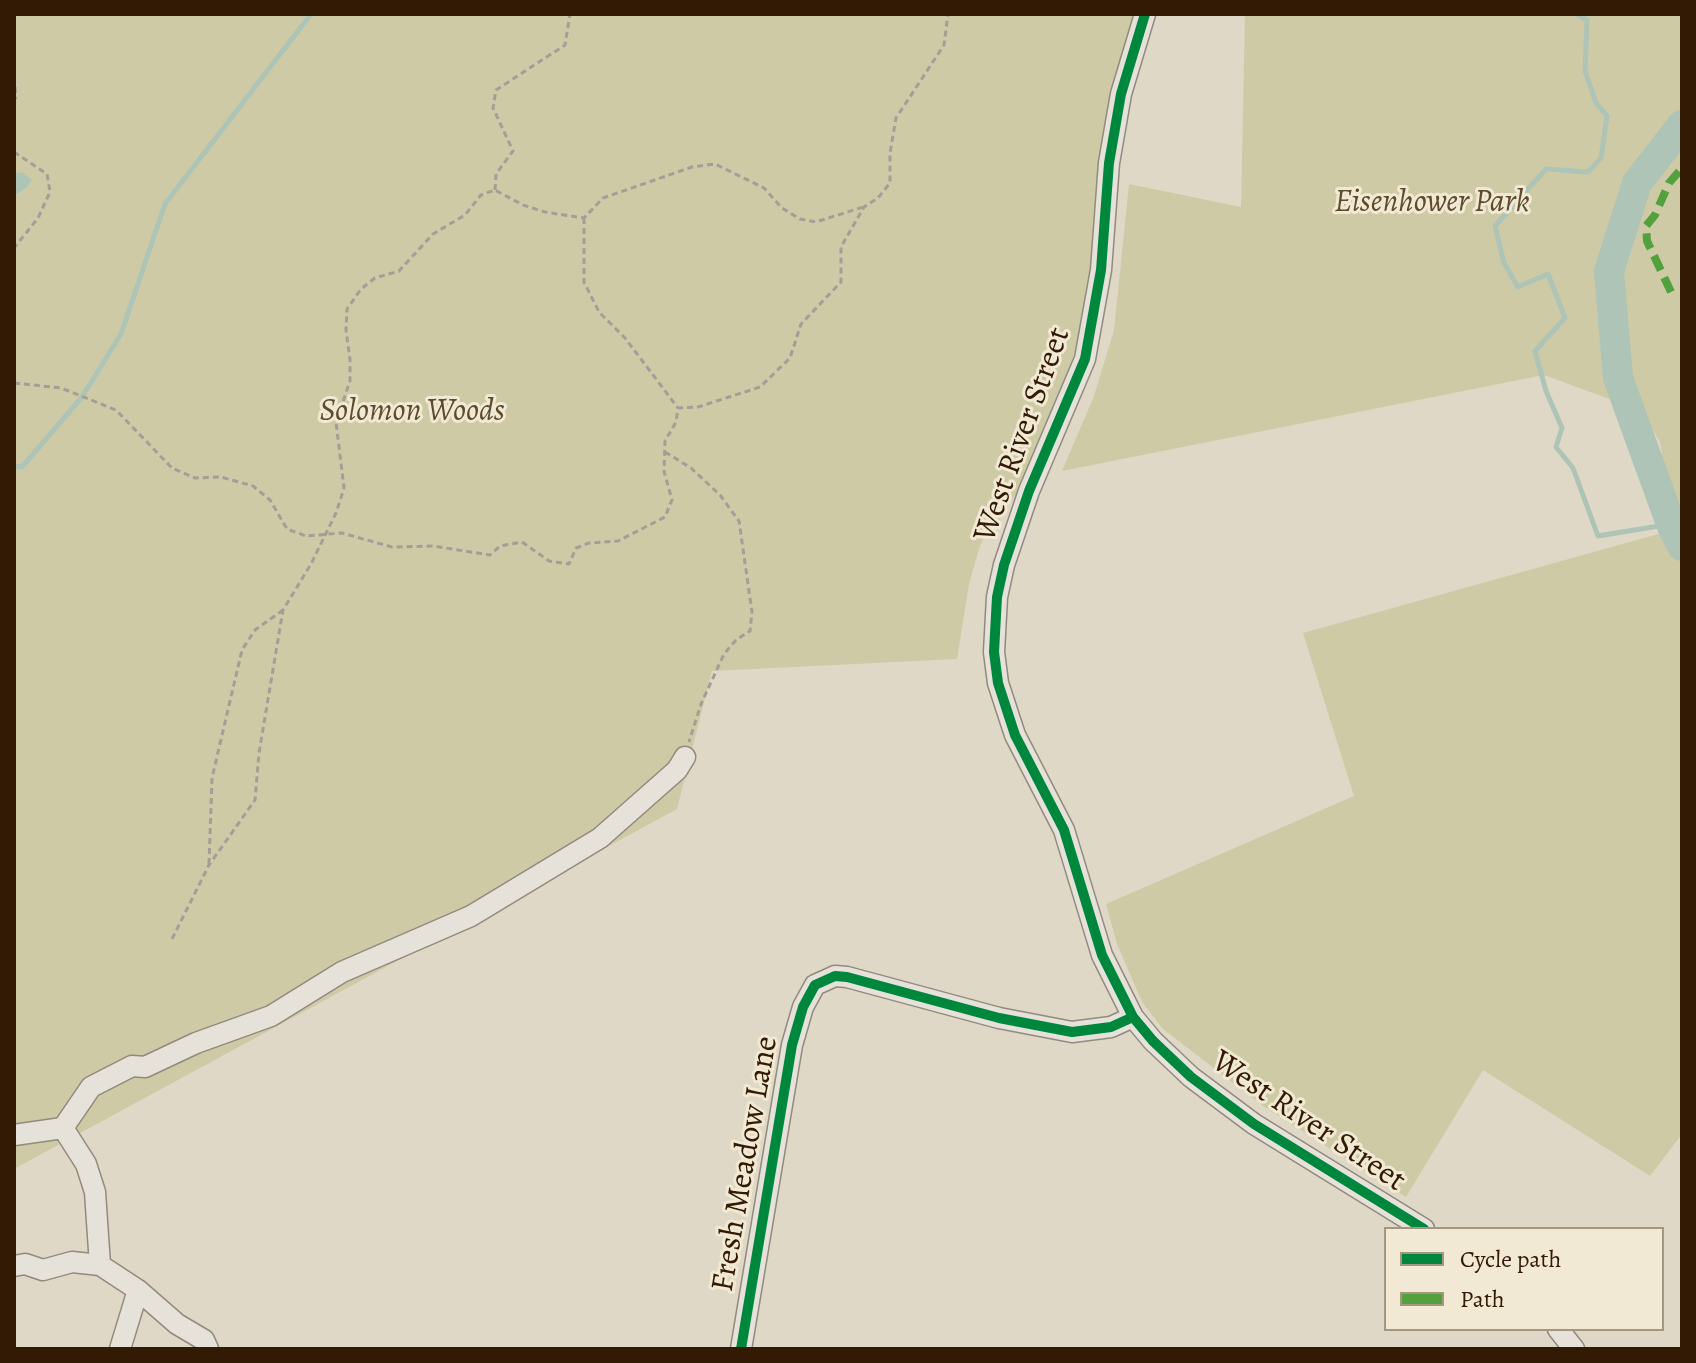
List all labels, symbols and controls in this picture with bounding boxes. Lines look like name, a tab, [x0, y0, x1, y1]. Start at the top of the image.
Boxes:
park label: Eisenhower Park	[1334, 184, 1530, 222]
street label: West River Street	[966, 323, 1080, 547]
park label: Solomon Woods	[319, 393, 505, 431]
street label: Fresh Meadow Lane	[705, 1033, 787, 1295]
street label: West River Street	[1204, 1043, 1412, 1201]
legend	[1384, 1227, 1664, 1331]
text: Cycle path	[1460, 1243, 1561, 1275]
text: Path	[1460, 1283, 1505, 1315]

